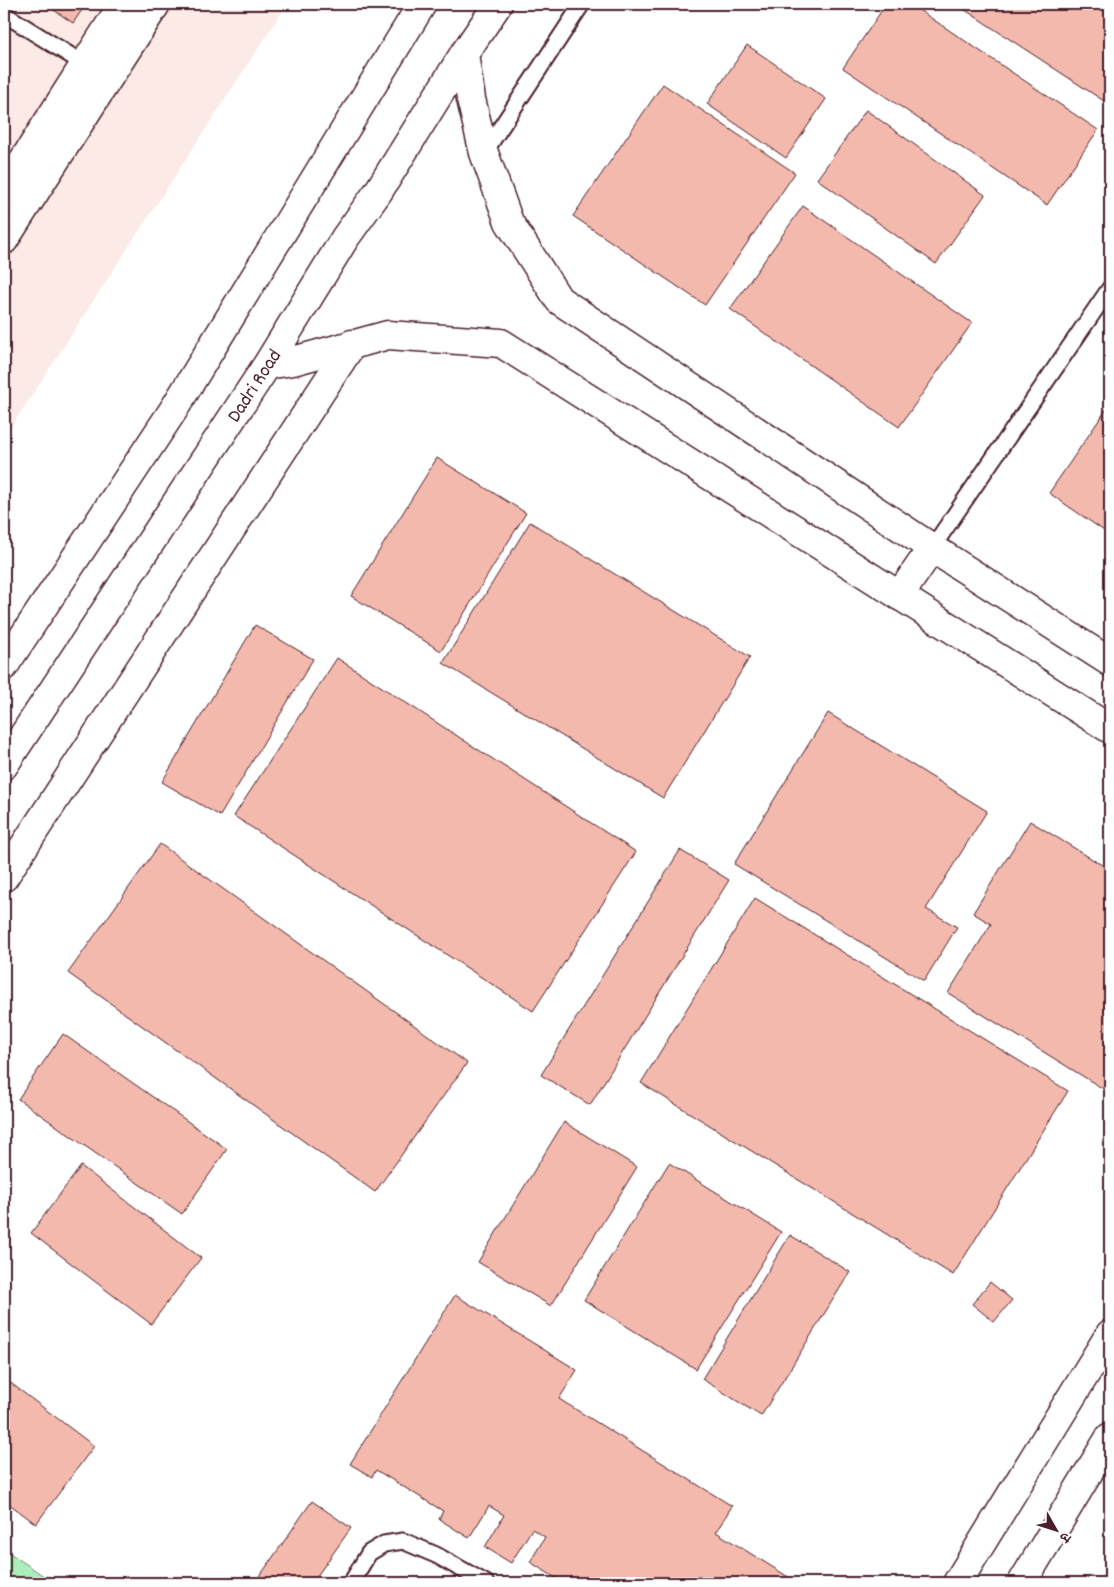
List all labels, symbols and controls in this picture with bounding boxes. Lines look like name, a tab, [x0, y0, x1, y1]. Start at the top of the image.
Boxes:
street label: Dadri Road	[221, 345, 290, 429]
north arrow	[1032, 1504, 1082, 1554]
text: उ	[1054, 1527, 1075, 1547]

